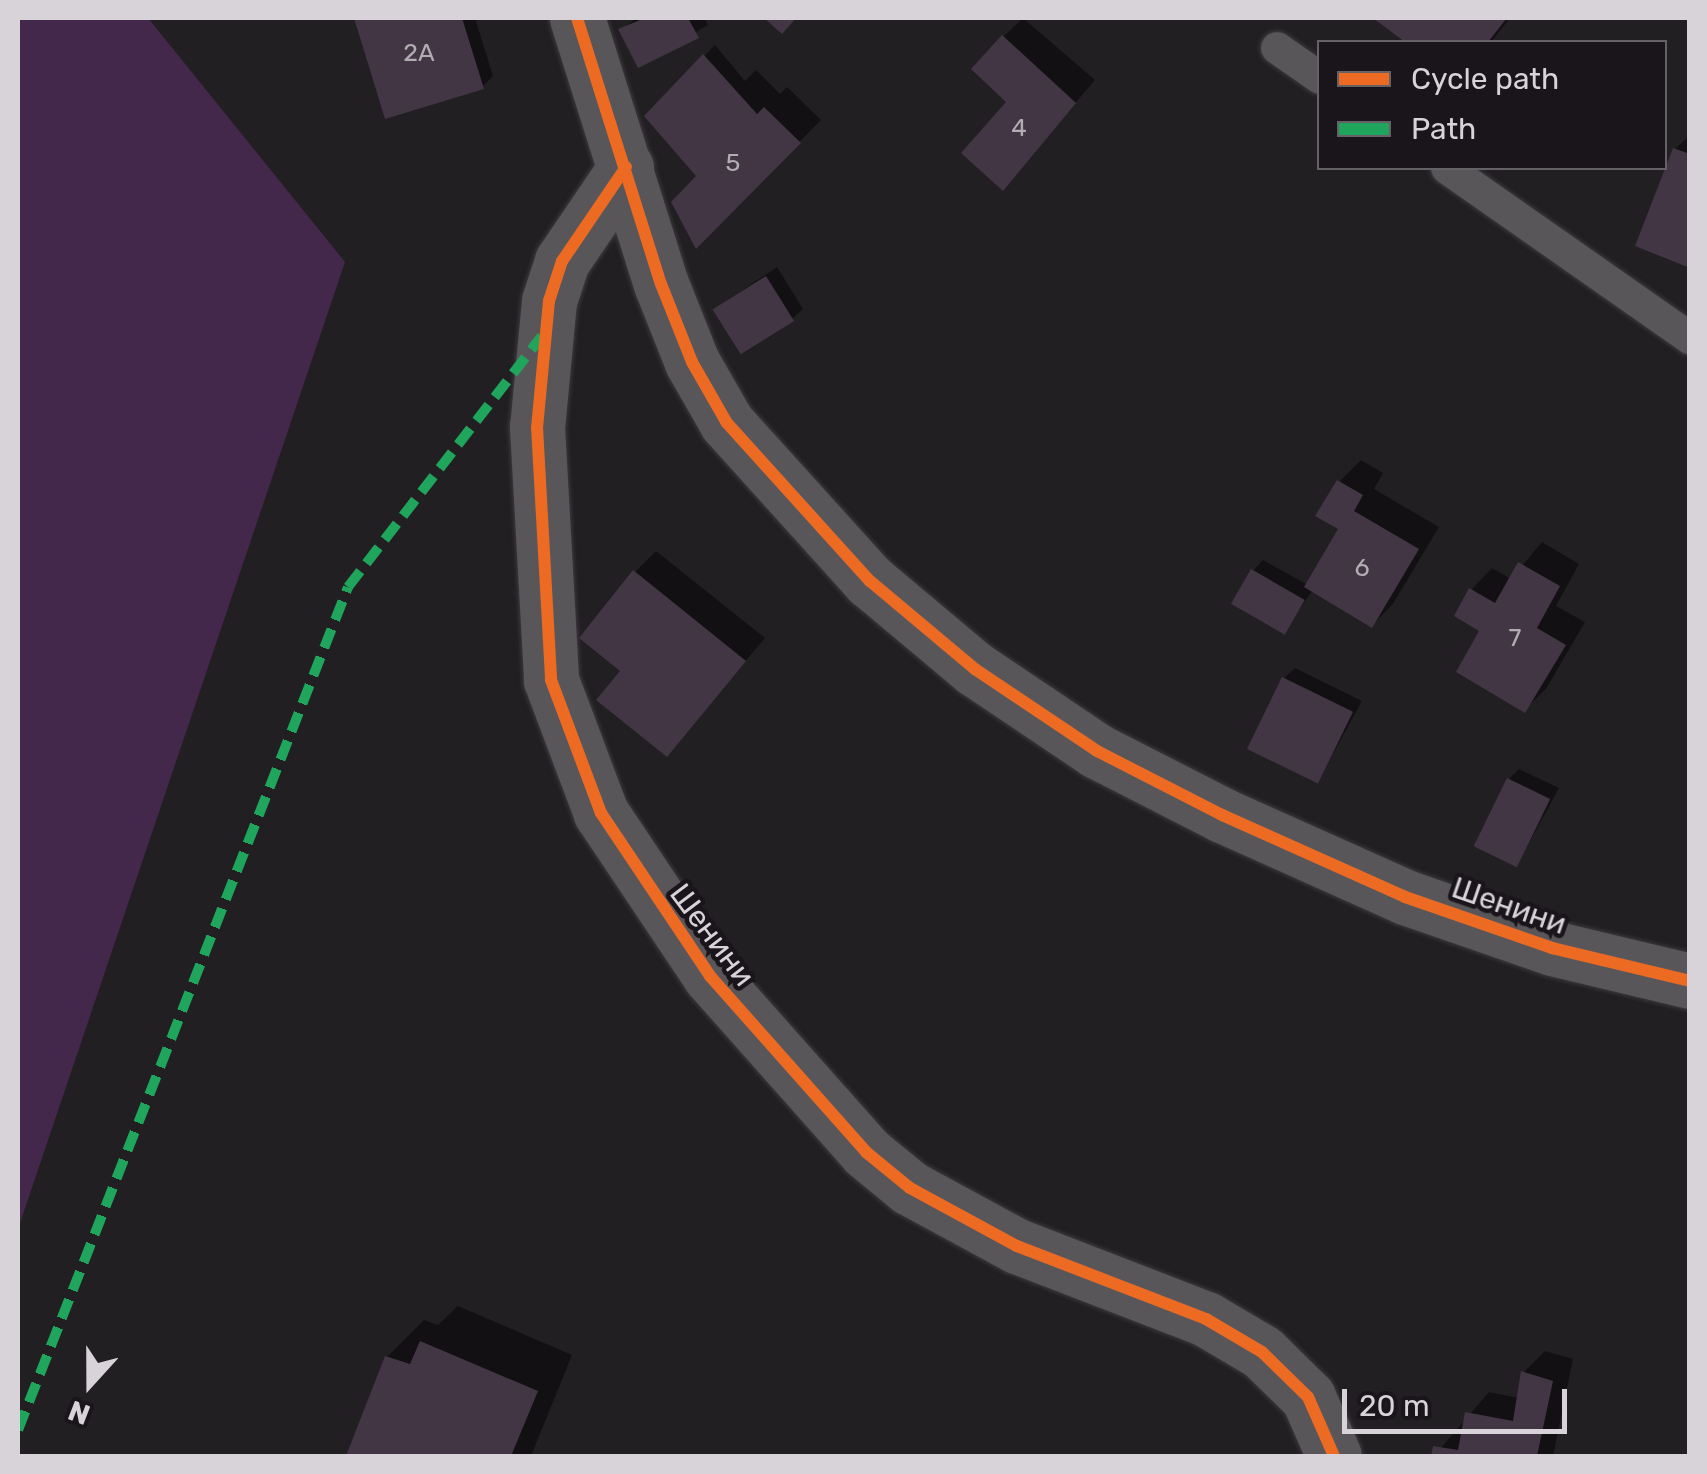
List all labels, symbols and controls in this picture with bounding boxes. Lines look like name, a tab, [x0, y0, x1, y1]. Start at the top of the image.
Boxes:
house number: 2А	[403, 38, 435, 68]
legend	[1317, 40, 1667, 170]
text: Cycle path	[1411, 61, 1559, 97]
text: Path	[1411, 111, 1476, 147]
house number: 4	[1011, 113, 1027, 143]
house number: 5	[726, 148, 740, 178]
house number: 6	[1354, 553, 1370, 583]
house number: 7	[1509, 623, 1521, 653]
street label: Шенини	[1447, 870, 1571, 942]
street label: Шенини	[662, 877, 762, 993]
north arrow	[40, 1334, 140, 1434]
scale bar	[1347, 1369, 1572, 1431]
text: 20 m	[1359, 1388, 1430, 1424]
text: N	[64, 1393, 94, 1431]

